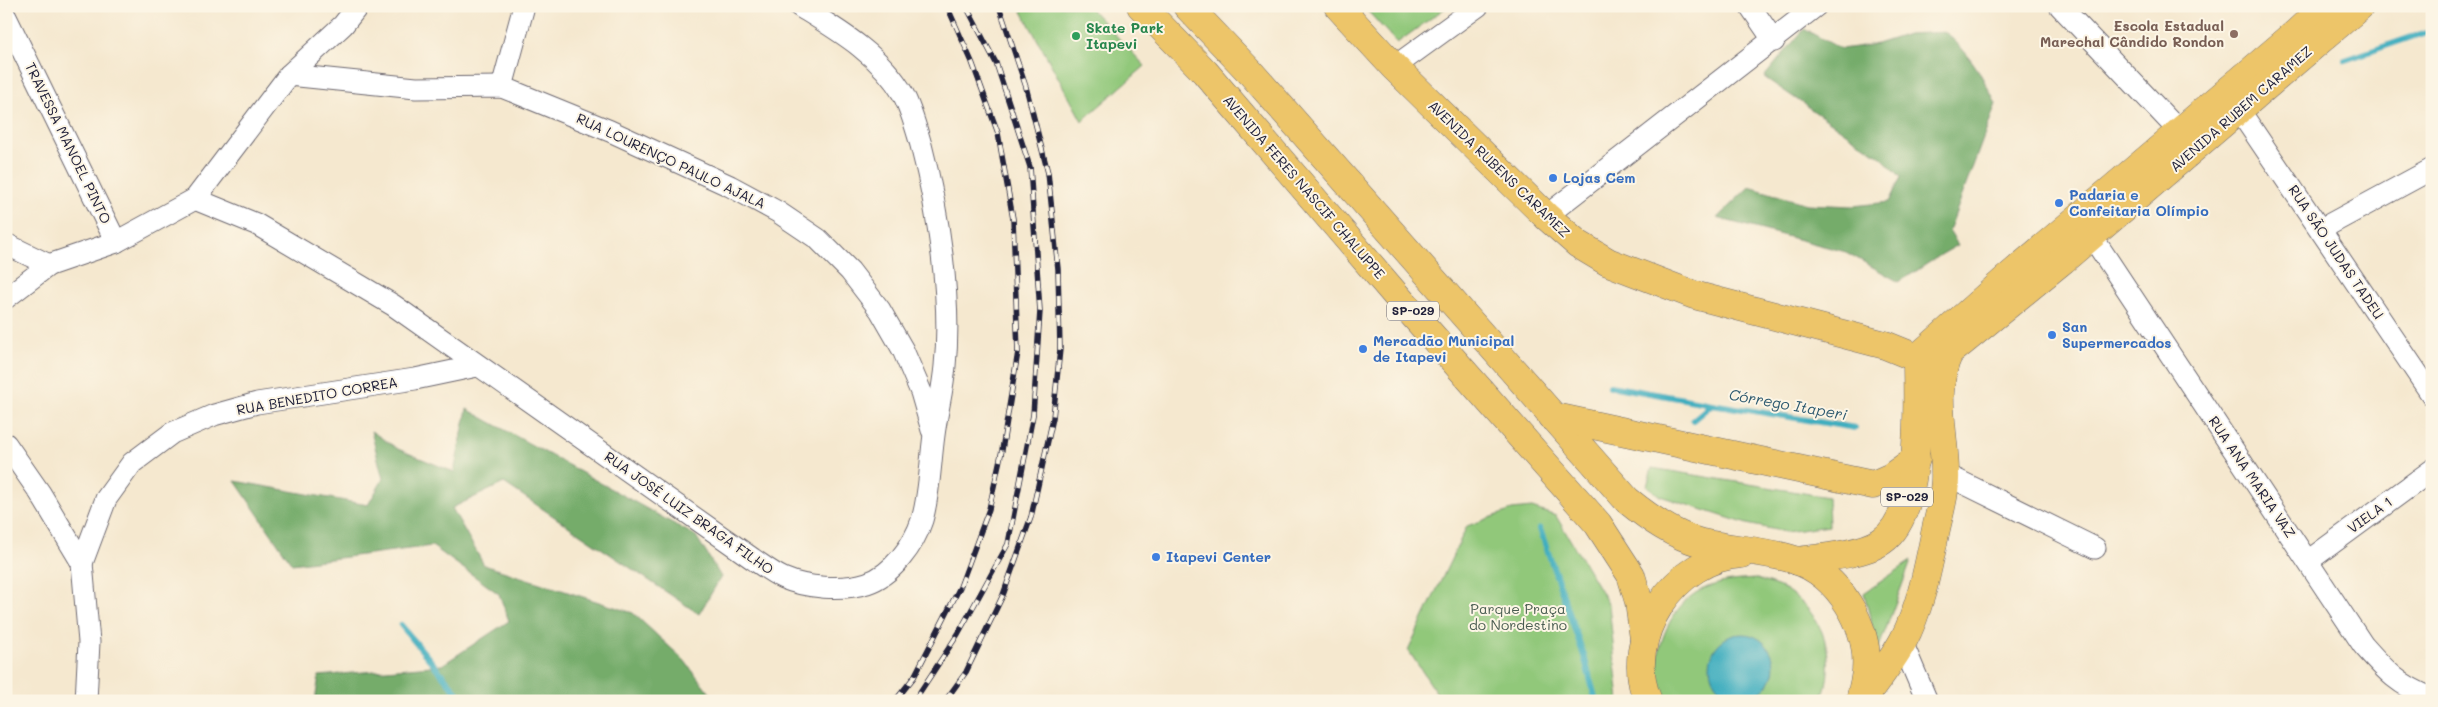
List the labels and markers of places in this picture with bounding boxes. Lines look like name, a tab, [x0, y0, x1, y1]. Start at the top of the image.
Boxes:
place label: Escola Estadual Marechal Cândido Rondon	[2040, 16, 2224, 51]
place label: Skate Park Itapevi	[1086, 18, 1164, 53]
marker: Escola Estadual Marechal Cândido Rondon	[2228, 28, 2240, 40]
marker: Skate Park Itapevi	[1070, 30, 1082, 42]
place label: Lojas Cem	[1563, 168, 1635, 187]
marker: Lojas Cem	[1547, 172, 1559, 184]
place label: Padaria e Confeitaria Olímpio	[2069, 185, 2209, 220]
marker: Padaria e Confeitaria Olímpio	[2053, 197, 2065, 209]
place label: San Supermercados	[2062, 317, 2171, 352]
marker: San Supermercados	[2046, 329, 2058, 341]
place label: Mercadão Municipal de Itapevi	[1373, 331, 1514, 366]
marker: Mercadão Municipal de Itapevi	[1357, 343, 1369, 355]
place label: Itapevi Center	[1166, 547, 1271, 566]
marker: Itapevi Center	[1150, 551, 1162, 563]

